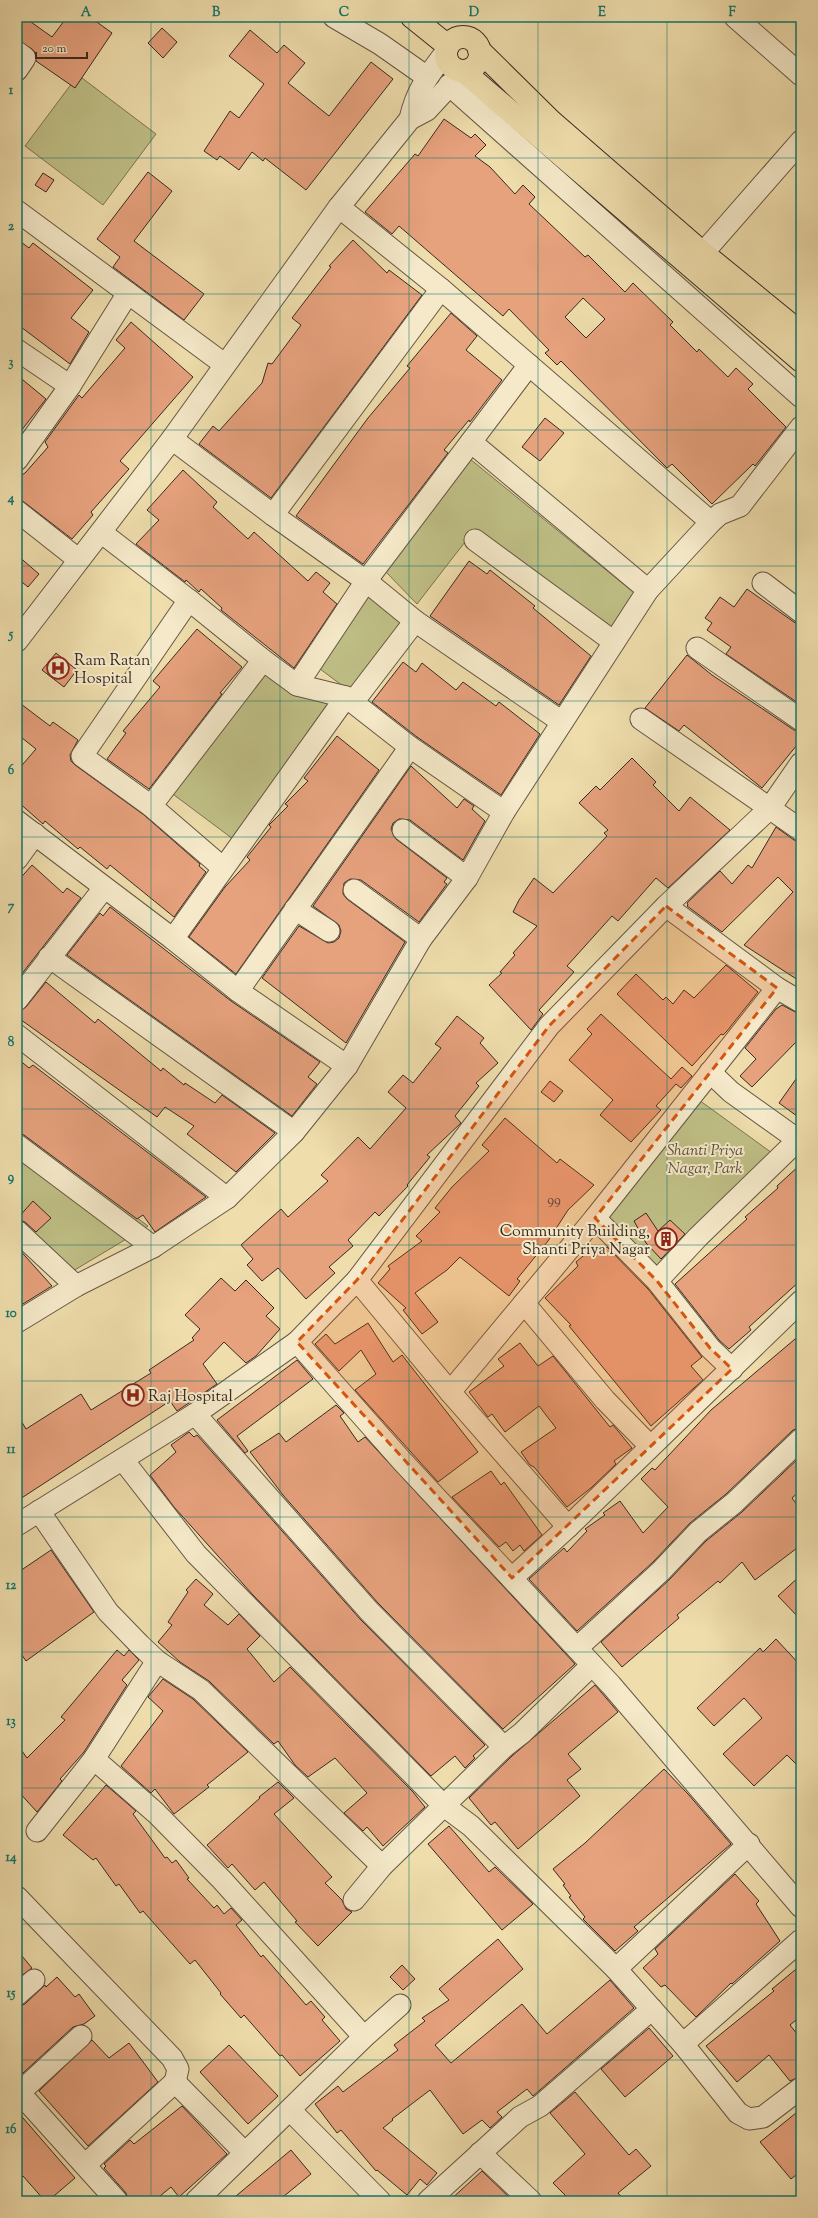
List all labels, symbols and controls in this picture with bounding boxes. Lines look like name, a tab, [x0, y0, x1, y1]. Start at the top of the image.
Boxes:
text: A	[81, 4, 92, 22]
text: B	[212, 4, 221, 22]
text: C	[339, 4, 349, 22]
text: D	[469, 4, 479, 22]
text: E	[598, 4, 606, 22]
text: F	[728, 4, 736, 22]
scale bar	[36, 34, 87, 60]
text: 20 m	[42, 40, 67, 58]
text: 1	[9, 82, 14, 100]
text: 2	[8, 218, 15, 236]
text: 3	[8, 354, 14, 372]
text: 4	[7, 490, 15, 508]
text: 5	[8, 626, 14, 644]
place label: Ram Ratan Hospital	[74, 650, 151, 691]
hospital icon: Ram Ratan Hospital	[45, 655, 71, 681]
text: 6	[8, 762, 15, 780]
text: 7	[8, 898, 15, 916]
text: 8	[8, 1034, 15, 1052]
park label: Shanti Priya Nagar, Park	[667, 1140, 743, 1181]
text: 9	[8, 1169, 15, 1187]
house number: 99	[547, 1191, 561, 1211]
place label: Community Building, Shanti Priya Nagar	[500, 1221, 650, 1262]
building icon: Community Building, Shanti Priya Nagar	[653, 1226, 679, 1252]
text: 10	[5, 1305, 17, 1323]
hospital icon: Raj Hospital	[120, 1382, 146, 1408]
place label: Raj Hospital	[148, 1386, 233, 1409]
text: 11	[7, 1441, 16, 1459]
text: 12	[6, 1577, 17, 1595]
text: 13	[6, 1713, 16, 1731]
text: 14	[6, 1849, 17, 1867]
text: 15	[7, 1985, 16, 2003]
text: 16	[6, 2121, 17, 2139]

